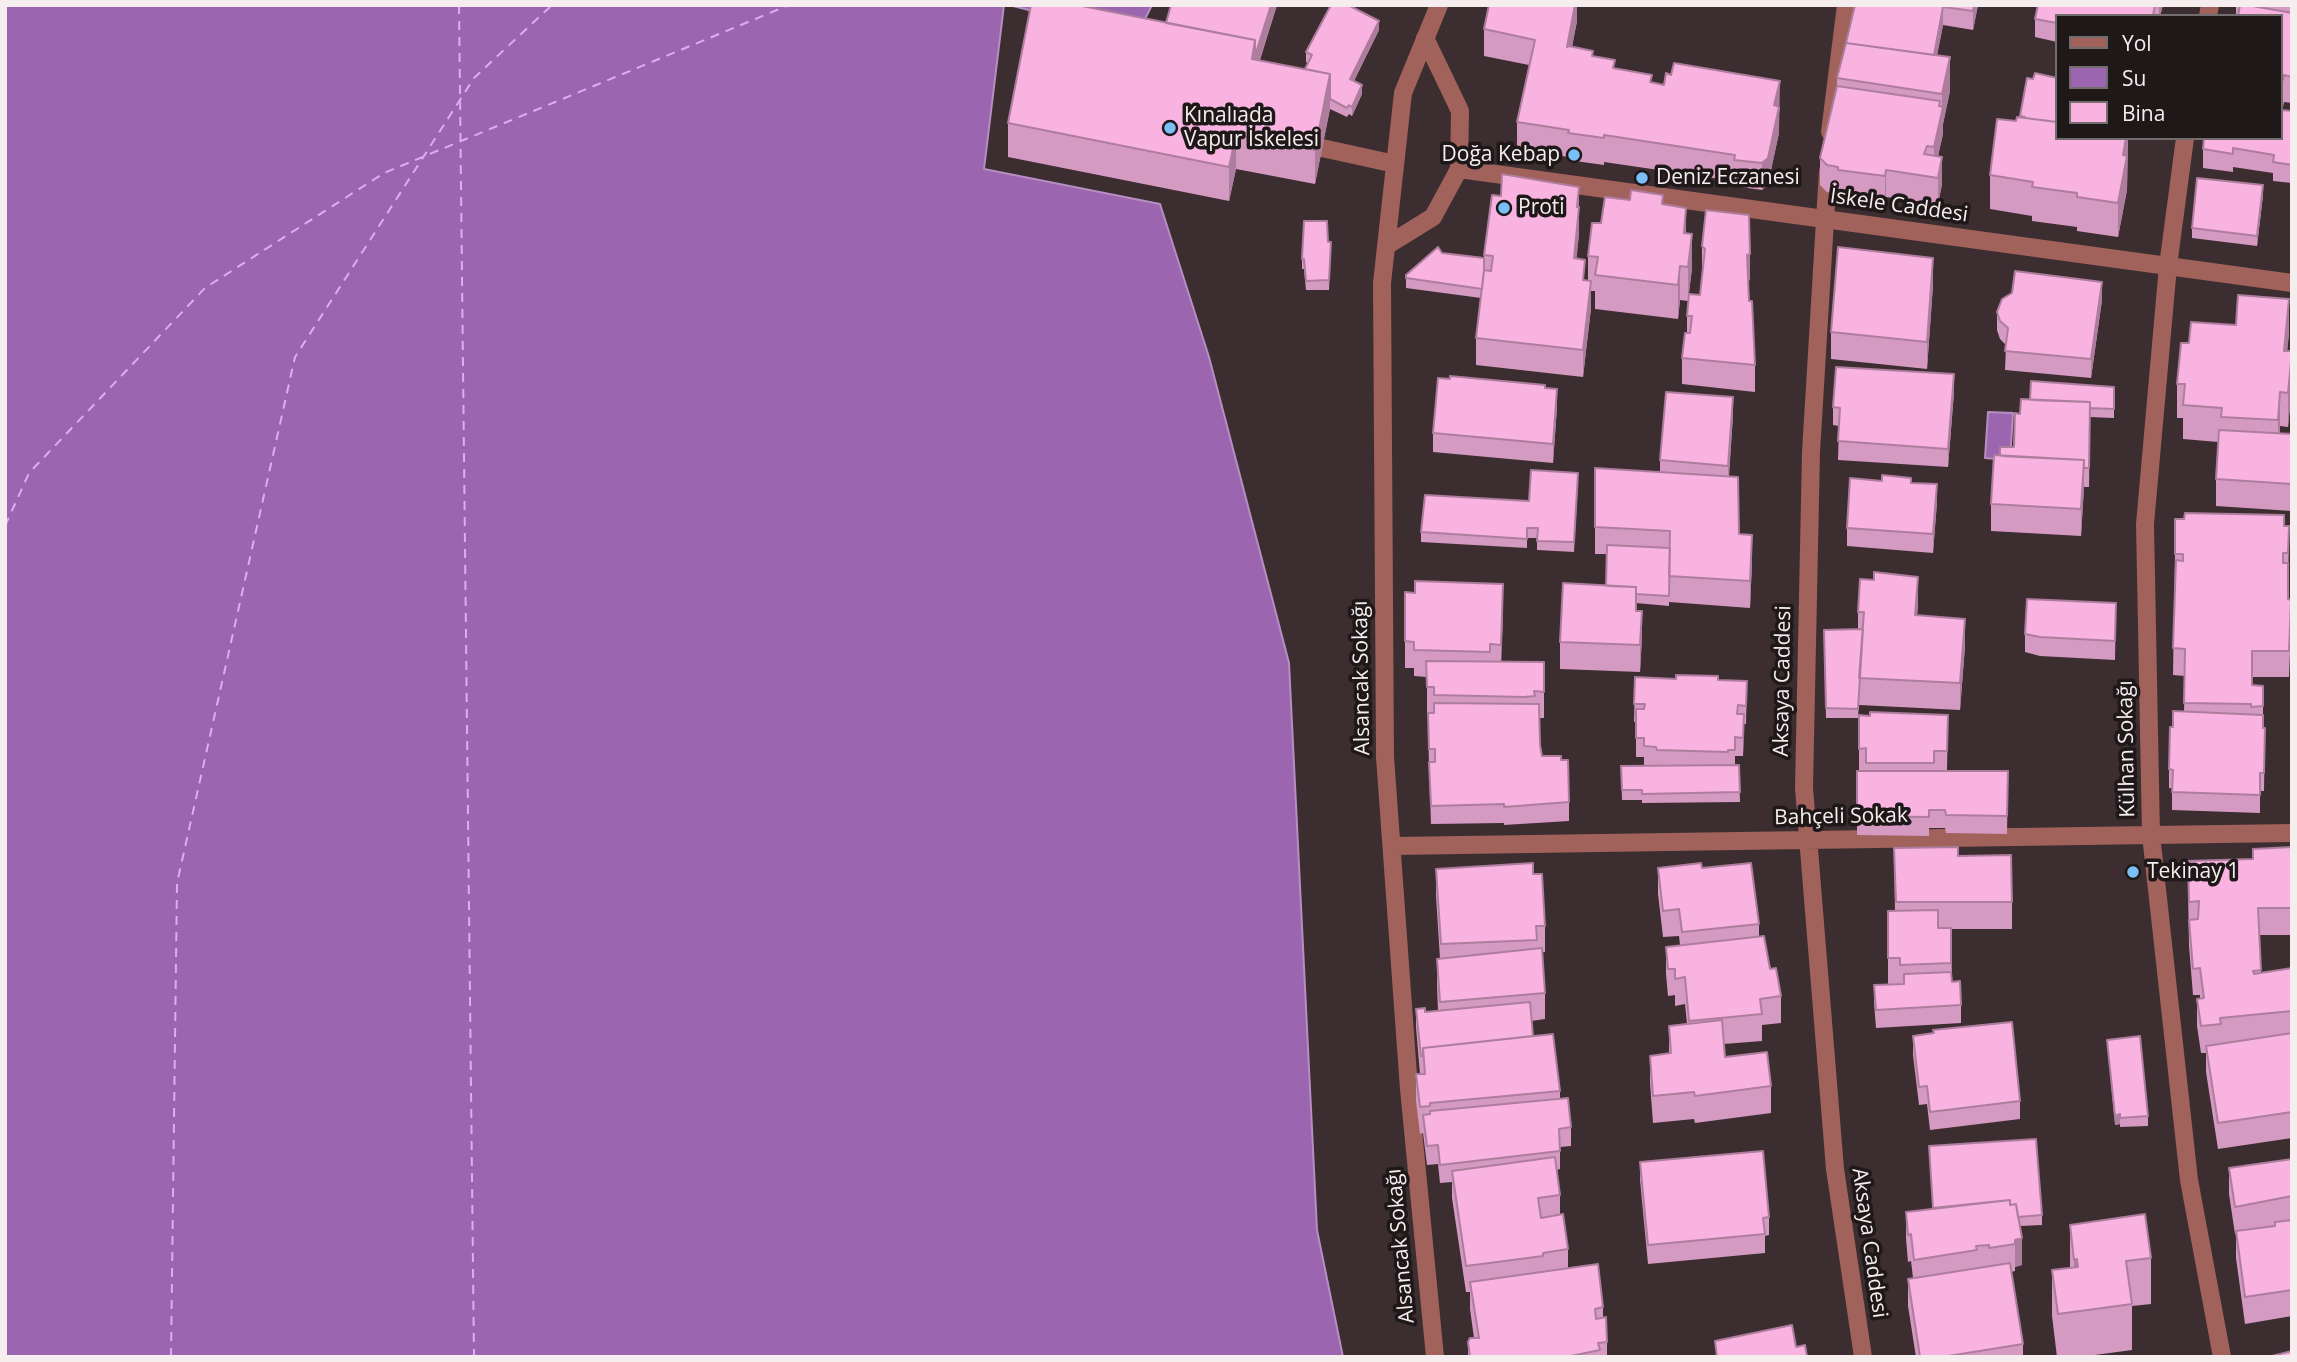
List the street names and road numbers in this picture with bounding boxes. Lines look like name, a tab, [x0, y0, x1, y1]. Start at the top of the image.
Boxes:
street label: İskele Caddesi	[1828, 184, 1970, 228]
street label: Alsancak Sokağı	[1348, 600, 1376, 756]
street label: Aksaya Caddesi	[1769, 605, 1797, 757]
street label: Külhan Sokağı	[2113, 680, 2141, 818]
street label: Bahçeli Sokak	[1774, 803, 1908, 831]
street label: Aksaya Caddesi	[1846, 1166, 1892, 1320]
street label: Alsancak Sokağı	[1382, 1168, 1420, 1324]

